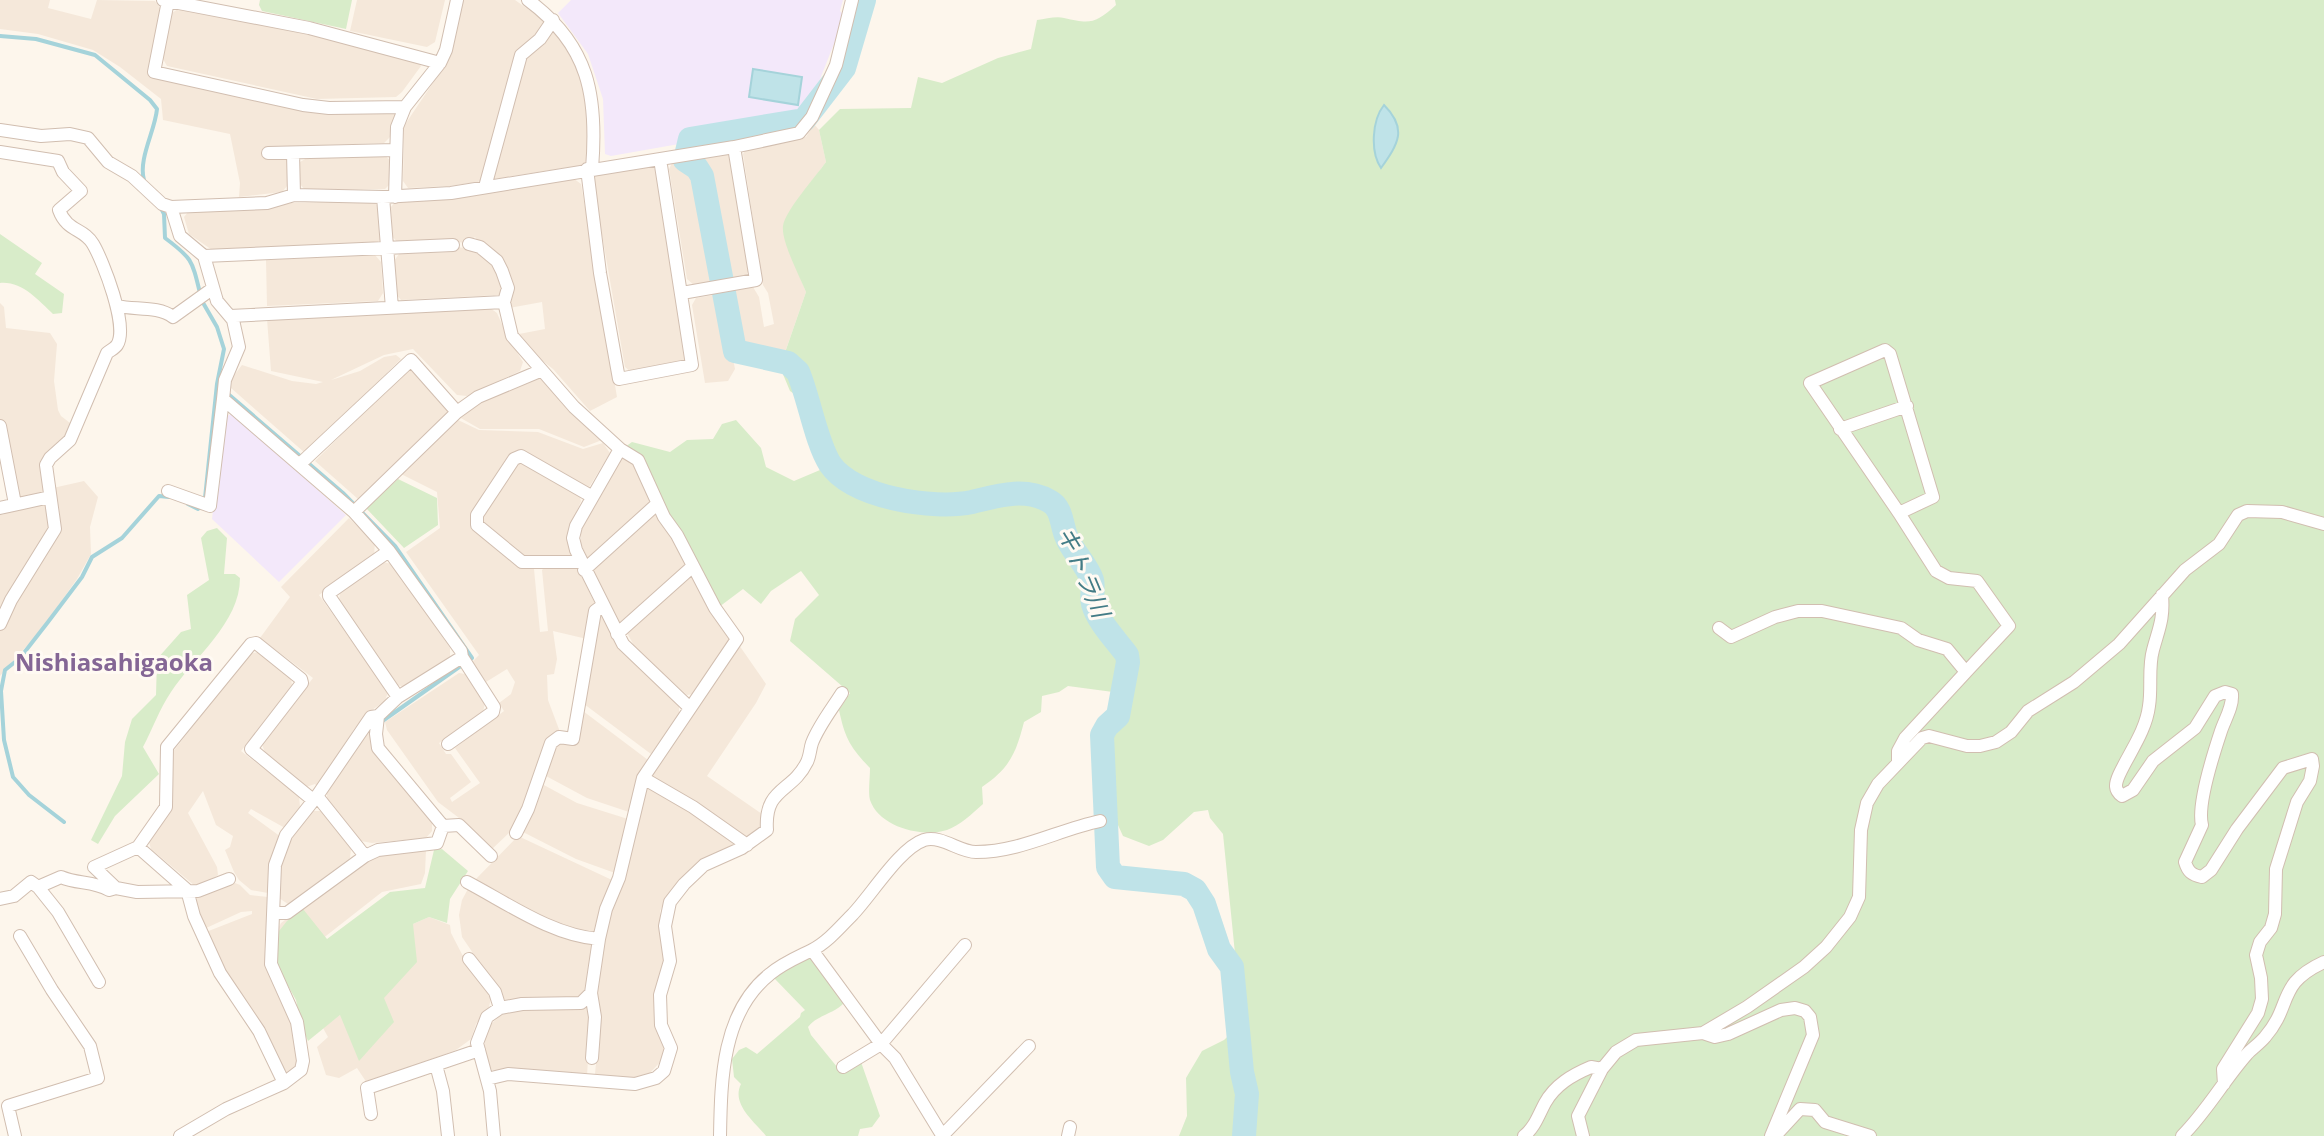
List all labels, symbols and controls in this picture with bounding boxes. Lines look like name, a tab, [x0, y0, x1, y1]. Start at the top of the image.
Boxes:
water label: キトラ川	[1050, 521, 1119, 625]
district label: Nishiasahigaoka	[15, 645, 213, 678]

